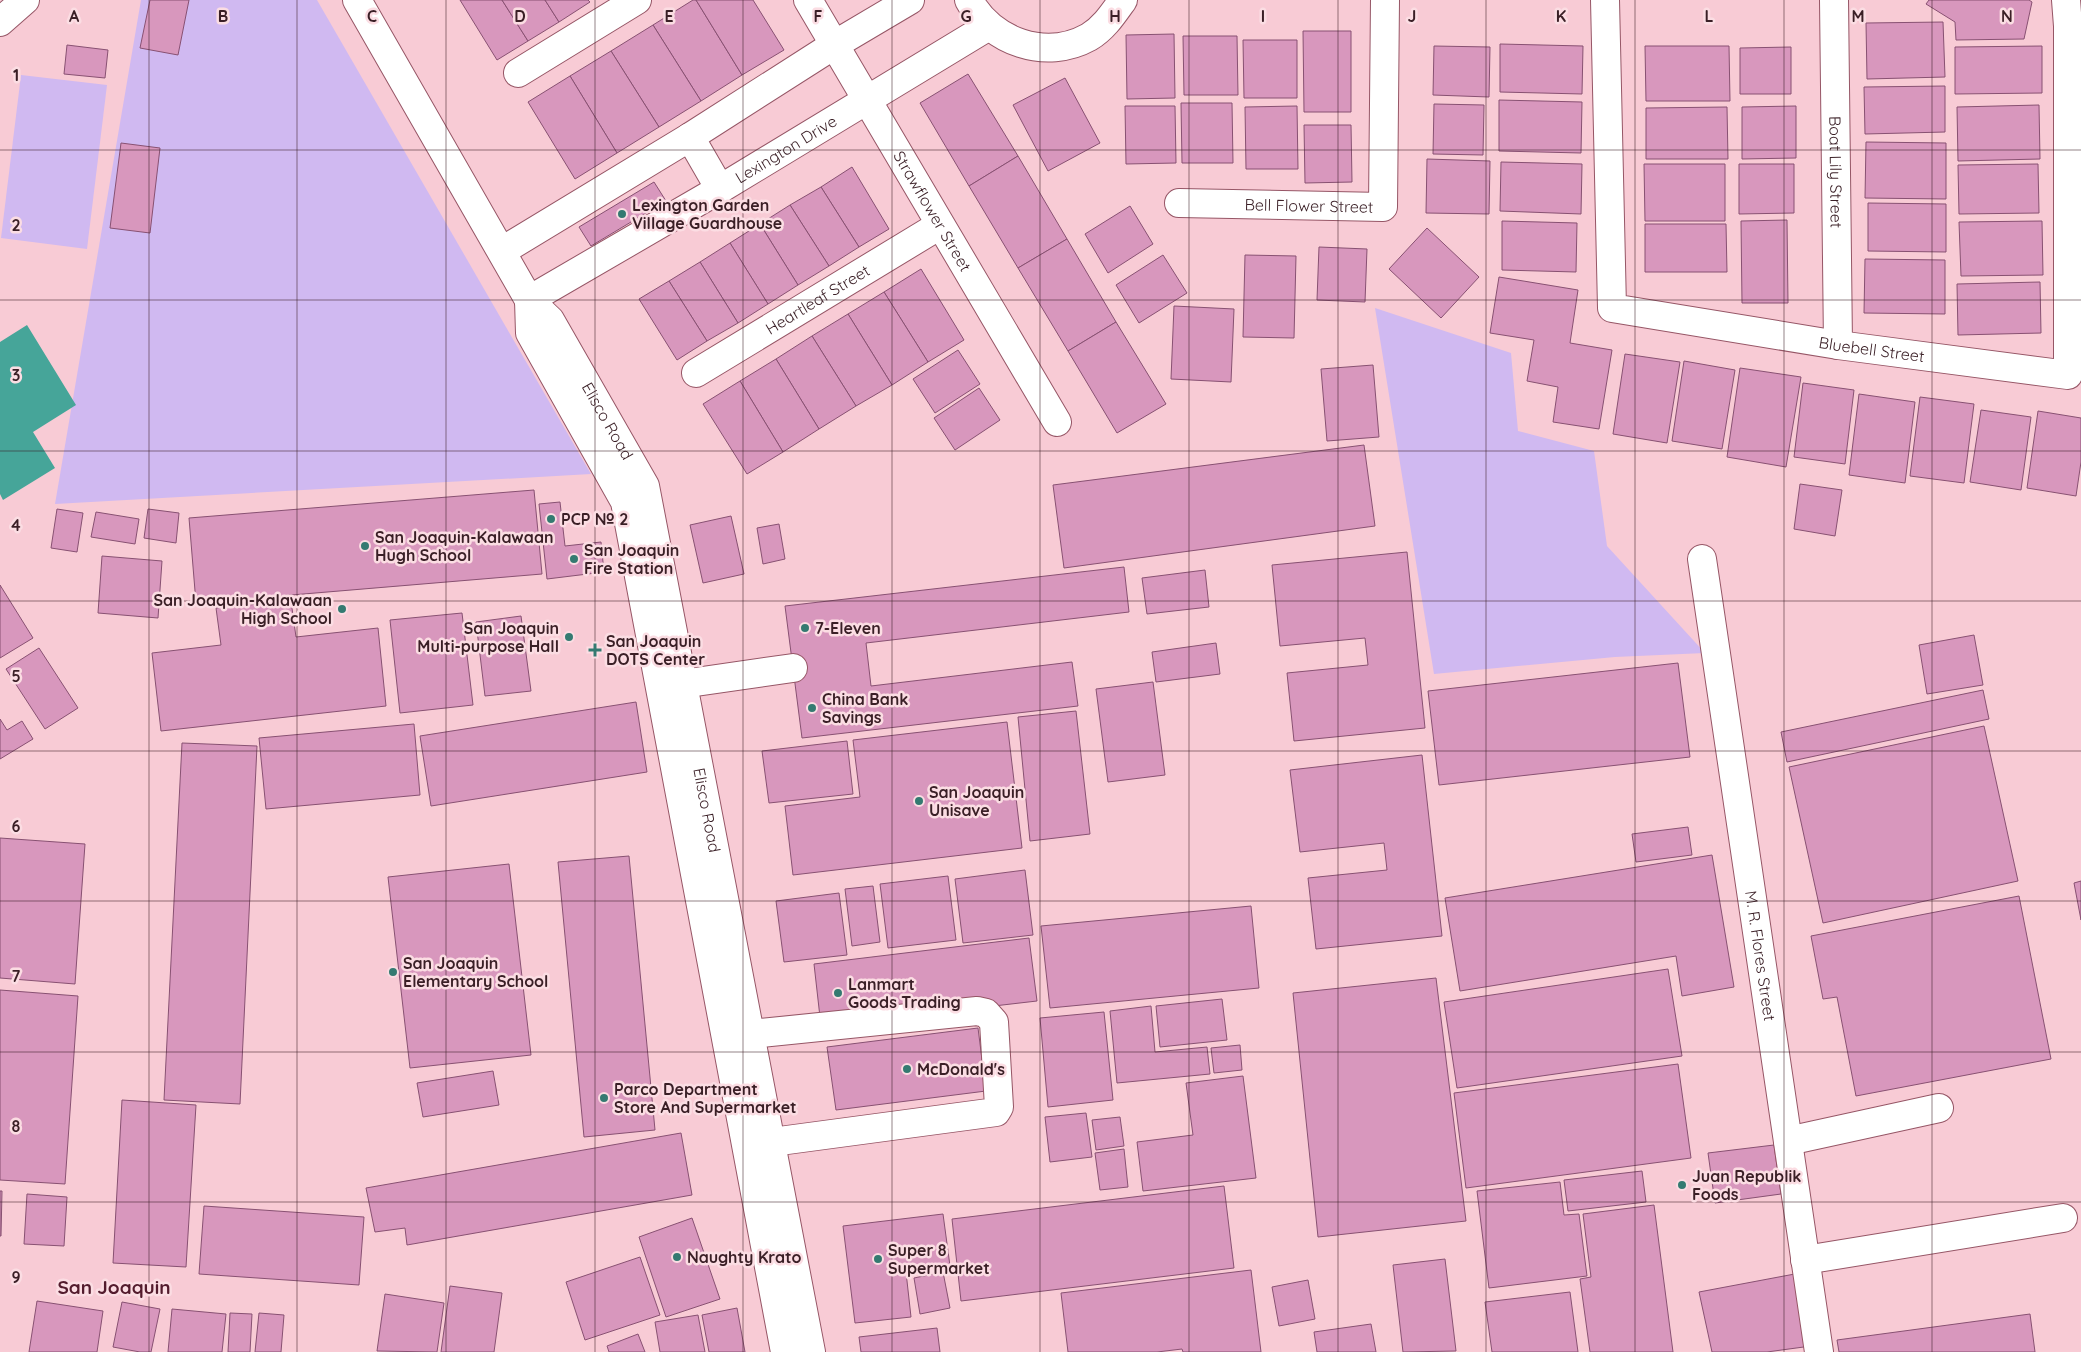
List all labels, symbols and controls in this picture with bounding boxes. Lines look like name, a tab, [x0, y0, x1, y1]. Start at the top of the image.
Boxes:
text: A	[69, 6, 80, 26]
text: B	[218, 6, 228, 26]
text: C	[367, 6, 377, 26]
text: D	[514, 6, 526, 26]
text: E	[664, 6, 674, 26]
text: F	[814, 6, 823, 26]
text: G	[960, 6, 972, 26]
text: H	[1109, 6, 1121, 26]
text: I	[1261, 6, 1265, 26]
text: J	[1408, 6, 1416, 26]
text: K	[1556, 6, 1566, 26]
text: L	[1705, 6, 1714, 26]
text: M	[1851, 6, 1865, 26]
text: N	[2001, 6, 2013, 26]
text: 1	[13, 65, 19, 85]
street label: Lexington Drive	[732, 111, 840, 187]
street label: Boat Lily Street	[1825, 116, 1847, 228]
street label: Strawflower Street	[889, 147, 976, 275]
street label: Bell Flower Street	[1244, 194, 1374, 217]
place label: Lexington Garden Village Guardhouse	[632, 195, 782, 233]
marker: Lexington Garden Village Guardhouse	[616, 208, 628, 220]
text: 2	[11, 215, 21, 235]
street label: Heartleaf Street	[762, 260, 873, 339]
street label: Bluebell Street	[1817, 332, 1926, 366]
text: 3	[12, 365, 20, 385]
street label: Elisco Road	[578, 379, 638, 463]
place label: PCP № 2	[561, 509, 628, 529]
marker: PCP № 2	[545, 513, 557, 525]
text: 4	[11, 515, 21, 535]
place label: San Joaquin-Kalawaan Hugh School	[375, 527, 554, 565]
marker: San Joaquin-Kalawaan Hugh School	[359, 540, 371, 552]
place label: San Joaquin Fire Station	[584, 540, 679, 578]
marker: San Joaquin Fire Station	[568, 553, 580, 565]
place label: San Joaquin-Kalawaan High School	[153, 590, 332, 628]
marker: San Joaquin-Kalawaan High School	[336, 603, 348, 615]
place label: San Joaquin Multi-purpose Hall	[417, 618, 559, 656]
place label: 7-Eleven	[815, 618, 881, 638]
marker: 7-Eleven	[799, 622, 811, 634]
marker: San Joaquin Multi-purpose Hall	[563, 631, 575, 643]
place label: San Joaquin DOTS Center	[606, 631, 705, 669]
marker: San Joaquin DOTS Center	[588, 643, 602, 657]
text: 5	[11, 666, 21, 686]
place label: China Bank Savings	[822, 689, 908, 727]
marker: China Bank Savings	[806, 702, 818, 714]
street label: Elisco Road	[689, 766, 725, 854]
place label: San Joaquin Unisave	[929, 782, 1024, 820]
marker: San Joaquin Unisave	[913, 795, 925, 807]
text: 6	[12, 816, 21, 836]
street label: M. R. Flores Street	[1741, 889, 1780, 1022]
place label: San Joaquin Elementary School	[403, 953, 548, 991]
text: 7	[12, 966, 21, 986]
marker: San Joaquin Elementary School	[387, 966, 399, 978]
place label: Lanmart Goods Trading	[848, 974, 961, 1012]
marker: Lanmart Goods Trading	[832, 987, 844, 999]
place label: McDonald's	[917, 1059, 1005, 1079]
marker: McDonald's	[901, 1063, 913, 1075]
place label: Parco Department Store And Supermarket	[614, 1079, 797, 1117]
marker: Parco Department Store And Supermarket	[598, 1092, 610, 1104]
text: 8	[12, 1116, 21, 1136]
place label: Juan Republik Foods	[1692, 1166, 1801, 1204]
marker: Juan Republik Foods	[1676, 1179, 1688, 1191]
place label: Super 8 Supermarket	[888, 1240, 990, 1278]
place label: Naughty Krato	[687, 1247, 801, 1267]
marker: Naughty Krato	[671, 1251, 683, 1263]
marker: Super 8 Supermarket	[872, 1253, 884, 1265]
text: 9	[11, 1267, 21, 1287]
district label: San Joaquin	[57, 1275, 171, 1299]

